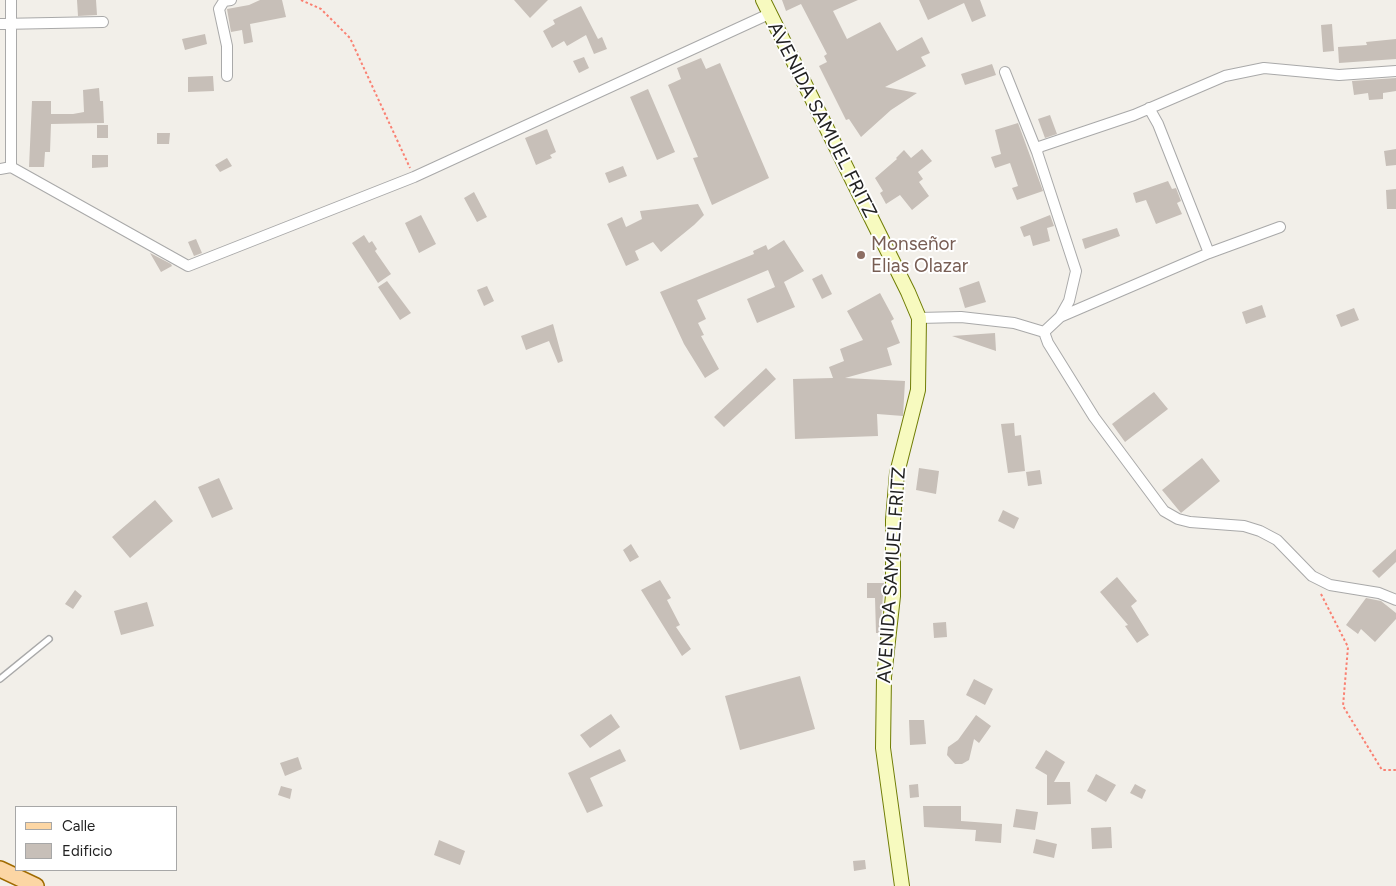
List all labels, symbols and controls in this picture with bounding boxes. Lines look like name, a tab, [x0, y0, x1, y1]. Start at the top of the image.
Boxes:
street label: AVENIDA SAMUEL FRITZ	[763, 18, 881, 222]
place label: Monseñor Elias Olazar	[871, 233, 968, 277]
marker: Monseñor Elias Olazar	[855, 249, 867, 261]
street label: AVENIDA SAMUEL FRITZ	[873, 466, 911, 684]
legend	[15, 806, 178, 871]
text: Calle	[62, 817, 95, 835]
text: Edificio	[62, 842, 112, 860]

